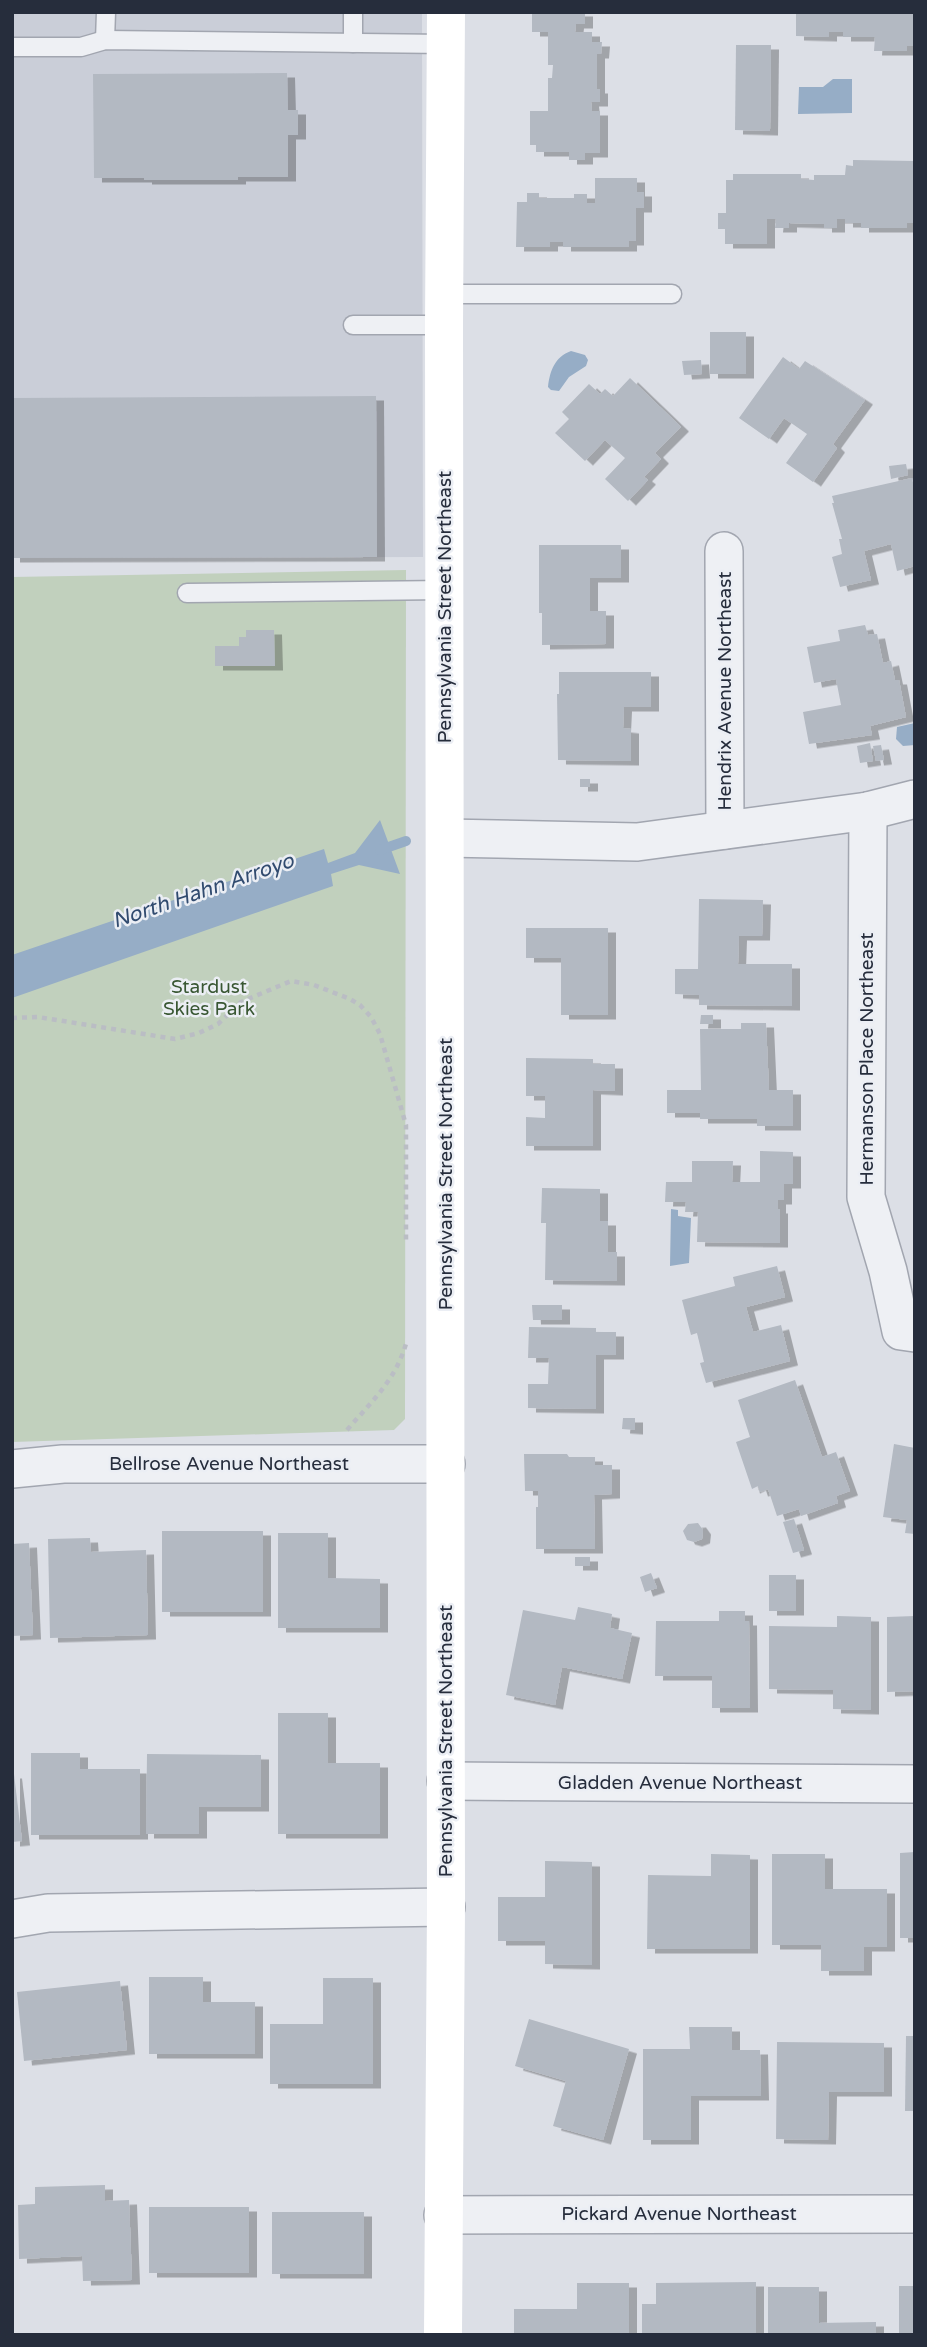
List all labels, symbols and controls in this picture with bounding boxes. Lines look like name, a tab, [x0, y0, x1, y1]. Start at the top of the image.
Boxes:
street label: Pennsylvania Street Northeast	[434, 471, 456, 743]
street label: Hendrix Avenue Northeast	[714, 572, 736, 810]
water label: North Hahn Arroyo	[109, 848, 298, 934]
street label: Hermanson Place Northeast	[856, 932, 878, 1186]
park label: Stardust Skies Park	[163, 976, 255, 1020]
street label: Pennsylvania Street Northeast	[435, 1038, 457, 1310]
street label: Bellrose Avenue Northeast	[109, 1453, 349, 1475]
street label: Pennsylvania Street Northeast	[435, 1605, 457, 1877]
street label: Gladden Avenue Northeast	[558, 1772, 802, 1794]
street label: Pickard Avenue Northeast	[561, 2203, 797, 2225]

